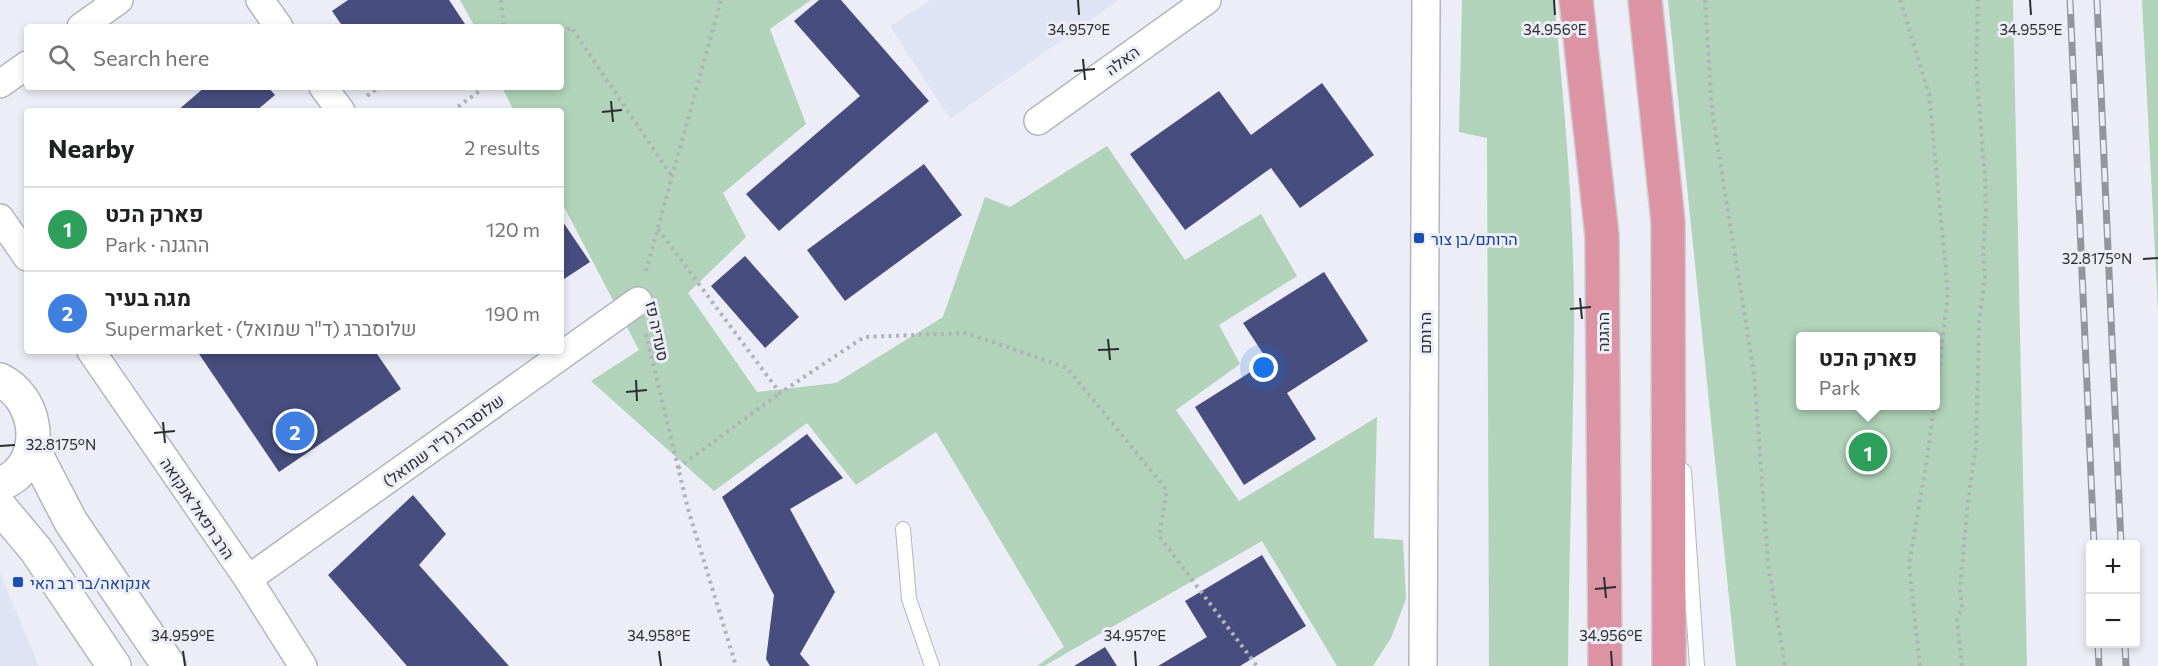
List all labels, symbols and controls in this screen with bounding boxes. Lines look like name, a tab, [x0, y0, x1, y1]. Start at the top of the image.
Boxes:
text: 34.957°E	[1048, 20, 1110, 38]
text: 34.956°E	[1523, 20, 1587, 38]
text: 34.955°E	[1999, 20, 2063, 38]
search box	[24, 24, 564, 90]
icon: search	[45, 41, 78, 74]
street label: האלה	[1101, 41, 1143, 79]
text: Search here	[93, 44, 209, 71]
text: Nearby	[48, 132, 135, 163]
text: 2 results	[464, 135, 540, 159]
text: פארק הכט	[105, 200, 203, 227]
text: 1	[63, 217, 72, 241]
text: 120 m	[486, 217, 540, 241]
place label: הרותם/בן צור	[1431, 229, 1518, 248]
marker: הרותם/בן צור	[1412, 231, 1426, 245]
text: Park · ההגנה	[105, 232, 210, 256]
text: 32.8175°N	[2062, 249, 2132, 267]
text: מגה בעיר	[105, 284, 191, 311]
street label: סעדיה פז	[642, 299, 674, 363]
text: 2	[62, 301, 73, 325]
text: 190 m	[485, 301, 540, 325]
street label: הרותם	[1415, 312, 1434, 354]
street label: ההגנה	[1593, 312, 1612, 352]
text: Supermarket · שלוסברג (ד"ר שמואל)	[105, 316, 417, 340]
popup	[1796, 332, 1940, 410]
text: פארק הכט	[1819, 344, 1917, 371]
your location	[1249, 353, 1278, 382]
text: Park	[1819, 375, 1861, 399]
street label: שלוסברג (ד"ר שמואל)	[379, 390, 507, 490]
pin: 2	[276, 408, 314, 454]
pin: 1	[1848, 430, 1888, 474]
text: 32.8175°N	[26, 435, 96, 453]
street label: הרב רפאל אנקואה	[157, 454, 239, 562]
map controls	[2086, 540, 2140, 648]
button: +	[2086, 540, 2140, 594]
place label: אנקואה/בר רב האי	[30, 573, 151, 592]
marker: אנקואה/בר רב האי	[11, 575, 25, 589]
button: −	[2086, 594, 2140, 648]
text: 34.959°E	[151, 626, 215, 644]
text: 34.958°E	[627, 626, 691, 644]
text: 34.957°E	[1104, 626, 1166, 644]
text: 34.956°E	[1579, 626, 1643, 644]

